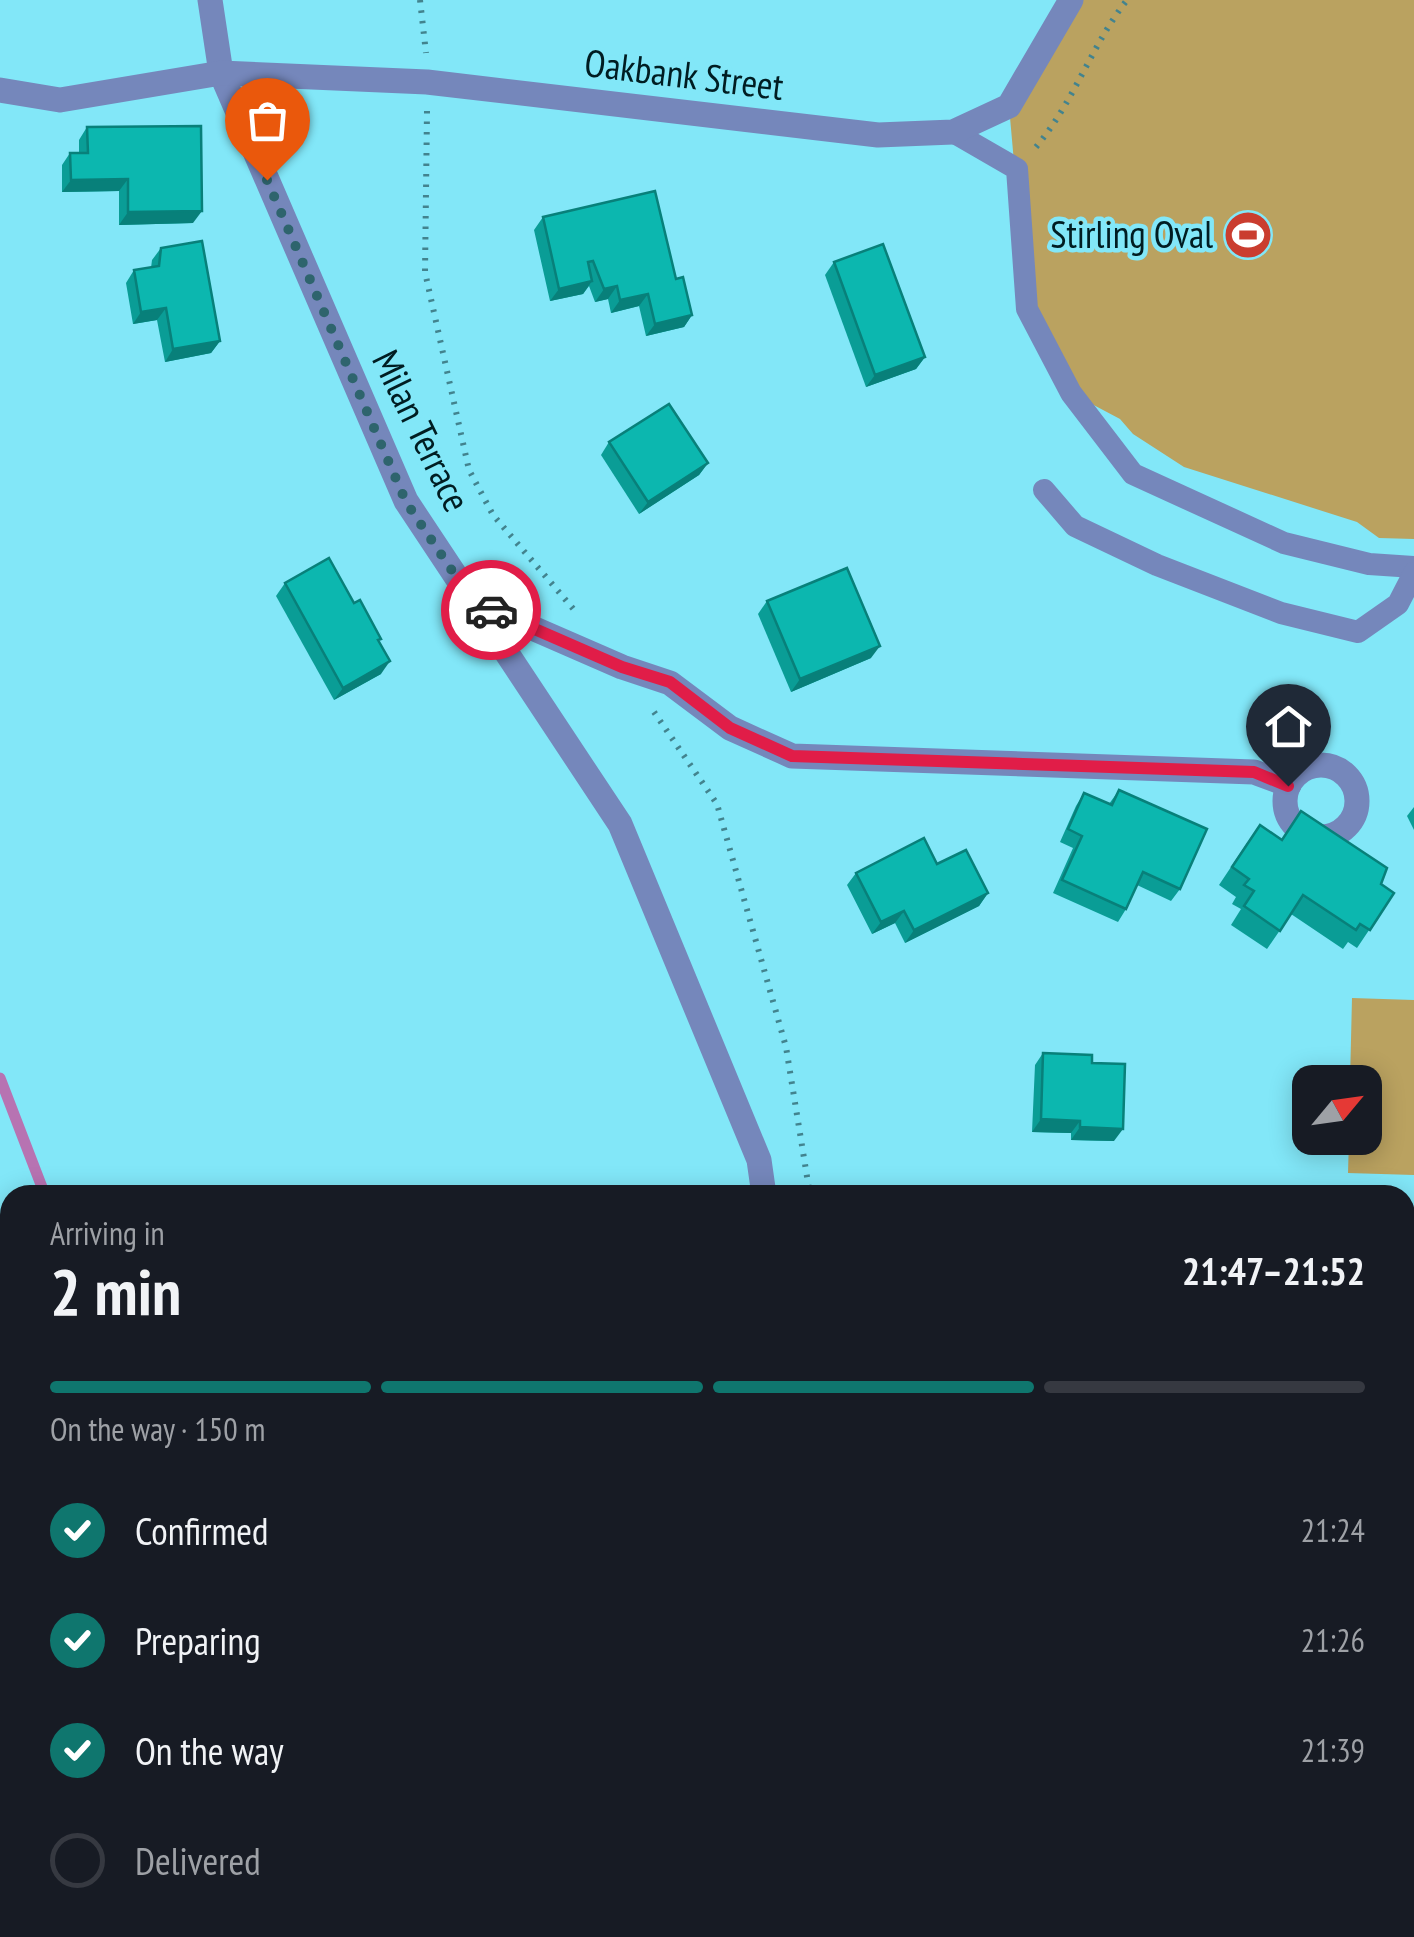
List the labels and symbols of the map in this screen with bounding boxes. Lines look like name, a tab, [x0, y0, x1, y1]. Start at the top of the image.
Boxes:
street label: Oakbank Street	[582, 37, 787, 110]
pin	[225, 78, 310, 181]
place label: Stirling Oval	[1050, 209, 1213, 258]
sports icon: Stirling Oval	[1222, 209, 1274, 261]
street label: Milan Terrace	[362, 342, 482, 519]
courier	[441, 560, 541, 660]
pin	[1246, 684, 1331, 787]
north arrow	[1292, 1065, 1382, 1155]

